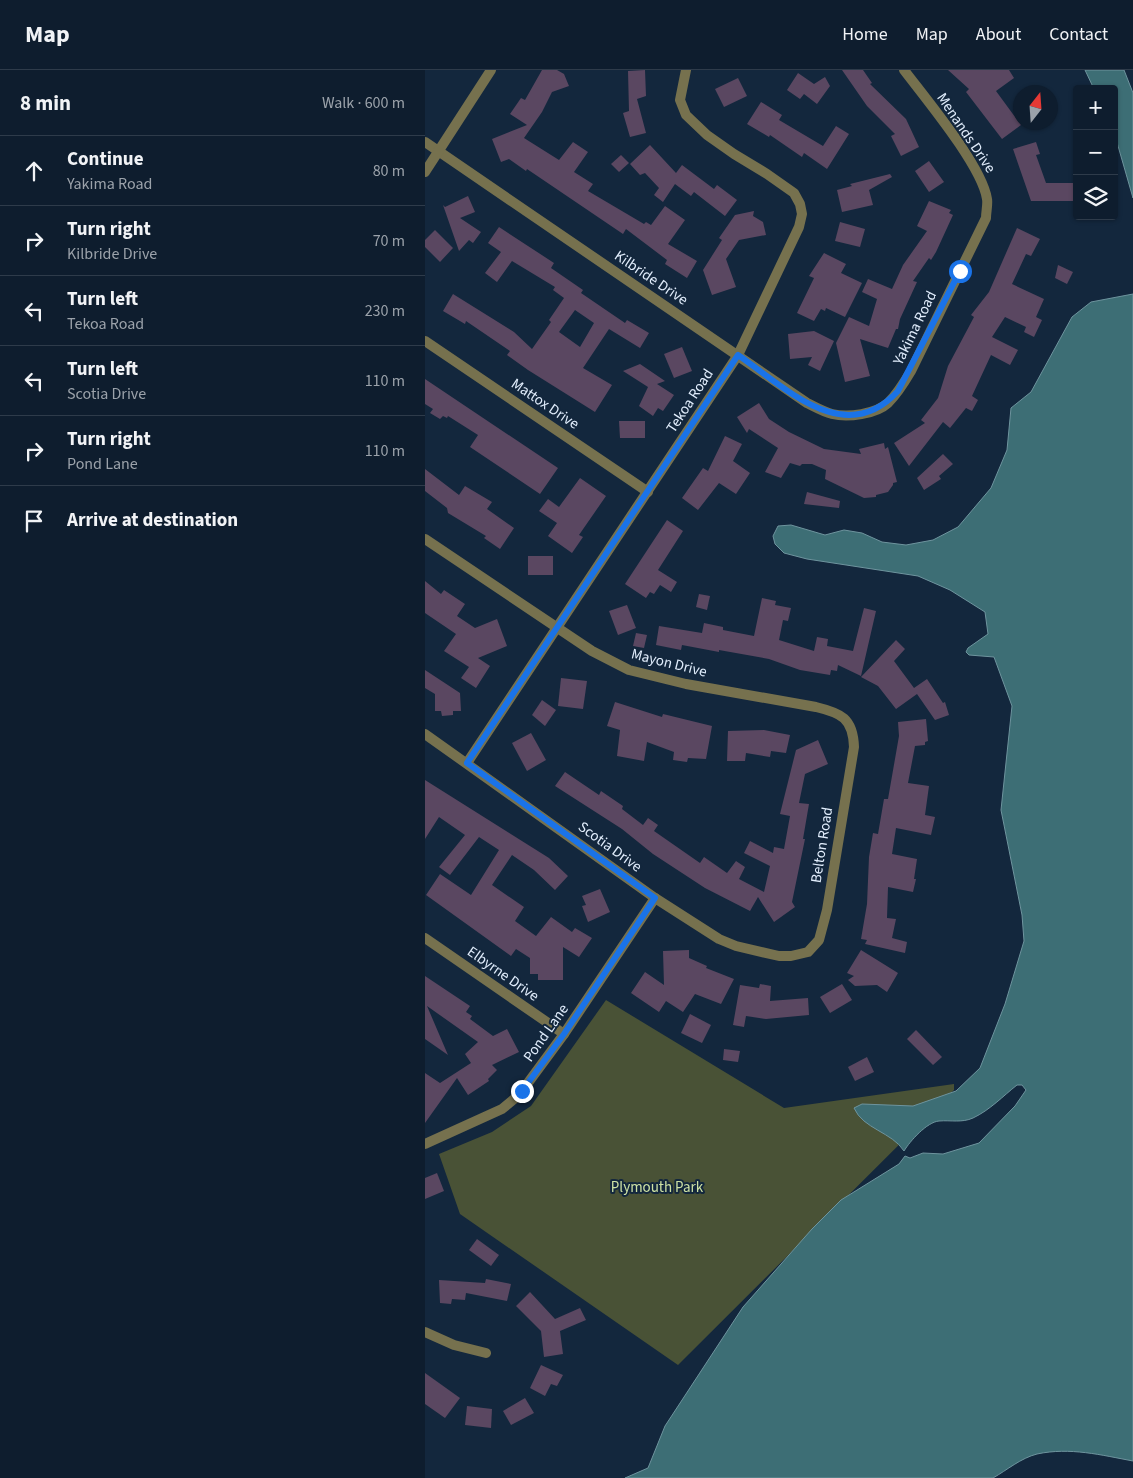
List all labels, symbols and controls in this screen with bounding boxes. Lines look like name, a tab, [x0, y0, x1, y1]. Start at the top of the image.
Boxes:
text: Map	[25, 17, 70, 52]
text: Home	[842, 22, 888, 47]
text: Map	[916, 22, 948, 47]
text: About	[976, 22, 1021, 47]
text: Contact	[1049, 22, 1108, 47]
north arrow	[1013, 85, 1058, 130]
map controls	[1073, 85, 1118, 220]
button: +	[1073, 85, 1118, 130]
text: 8 min	[20, 88, 71, 118]
street label: Menands Drive	[931, 89, 1001, 177]
text: Walk · 600 m	[322, 92, 405, 114]
button: −	[1073, 130, 1118, 175]
text: Continue	[67, 146, 144, 173]
icon: ahead	[20, 157, 48, 185]
text: 80 m	[373, 160, 405, 182]
text: Yakima Road	[67, 173, 152, 195]
button: layers	[1073, 175, 1118, 220]
text: Turn right	[67, 216, 151, 243]
icon: right	[20, 227, 48, 255]
text: 70 m	[373, 230, 405, 252]
text: Kilbride Drive	[67, 243, 157, 265]
street label: Kilbride Drive	[610, 246, 692, 310]
route start	[949, 260, 972, 283]
text: Turn left	[67, 286, 138, 313]
street label: Yakima Road	[888, 287, 942, 369]
icon: left	[20, 297, 48, 325]
text: 230 m	[365, 300, 405, 322]
text: Tekoa Road	[67, 313, 144, 335]
text: Turn left	[67, 356, 138, 383]
street label: Tekoa Road	[661, 365, 719, 437]
icon: left	[20, 367, 48, 395]
text: 110 m	[365, 370, 405, 392]
street label: Mattox Drive	[507, 373, 583, 435]
text: Scotia Drive	[67, 383, 146, 405]
text: Turn right	[67, 426, 151, 453]
icon: right	[20, 437, 48, 465]
text: 110 m	[365, 440, 405, 462]
text: Pond Lane	[67, 453, 138, 475]
icon: arrive	[20, 507, 48, 535]
text: Arrive at destination	[67, 507, 238, 534]
street label: Mayon Drive	[629, 643, 709, 683]
street label: Belton Road	[806, 806, 838, 884]
street label: Scotia Drive	[574, 817, 646, 877]
street label: Elbyrne Drive	[463, 941, 543, 1007]
street label: Pond Lane	[518, 1000, 574, 1066]
route end	[511, 1080, 534, 1103]
park label: Plymouth Park	[611, 1177, 704, 1198]

